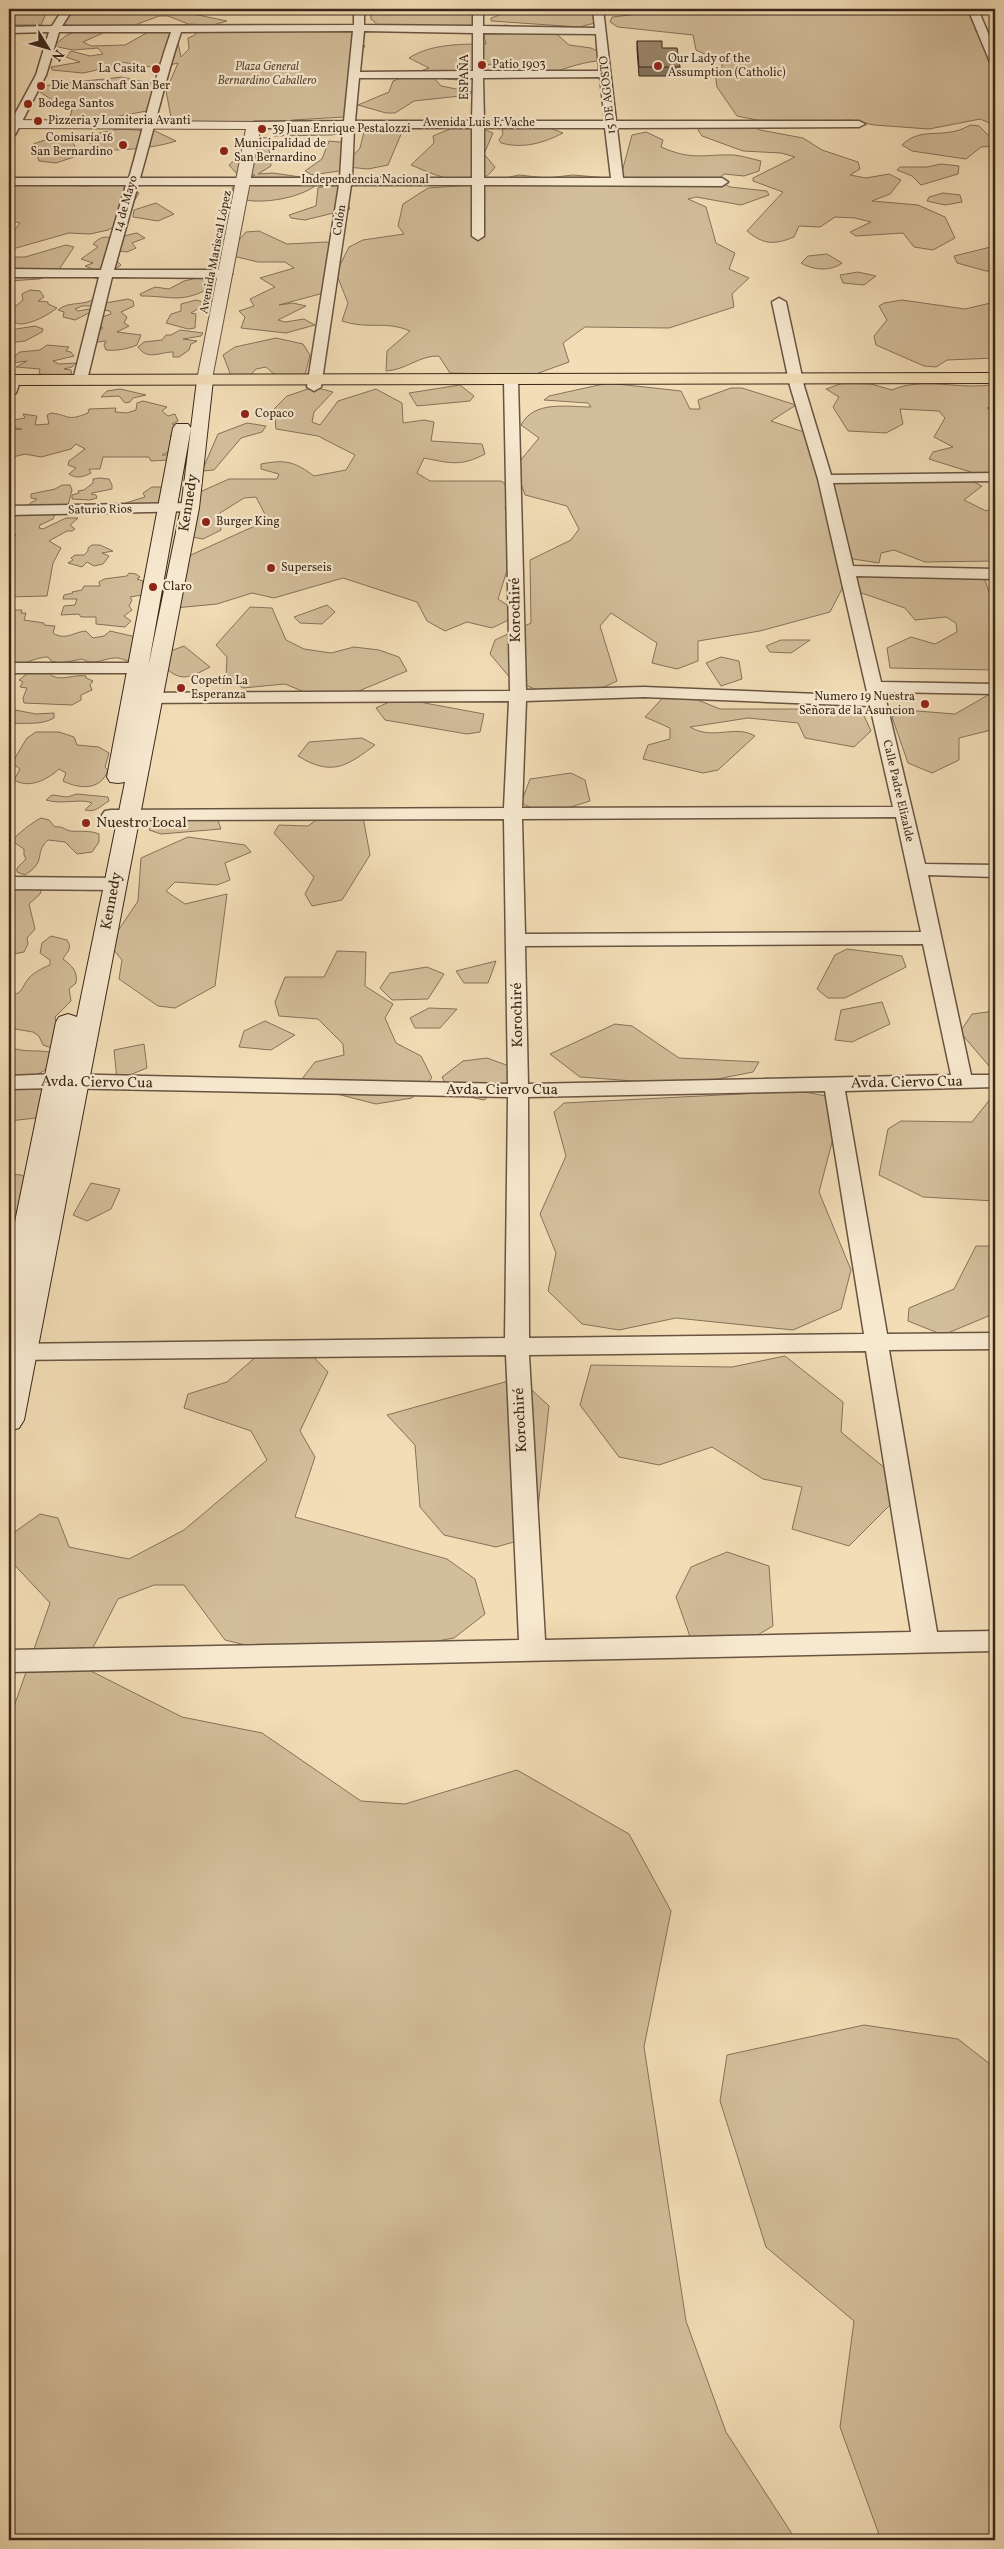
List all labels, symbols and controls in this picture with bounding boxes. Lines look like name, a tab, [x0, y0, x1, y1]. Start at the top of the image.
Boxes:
north arrow	[22, 22, 72, 72]
text: N	[47, 45, 68, 65]
place label: Our Lady of the Assumption (Catholic)	[668, 51, 786, 81]
street label: ESPAÑA	[457, 54, 473, 100]
street label: 15 DE AGOSTO	[596, 55, 620, 135]
place label: Patio 1903	[492, 57, 546, 73]
park label: Plaza General Bernardino Caballero	[218, 59, 317, 89]
marker: Patio 1903	[476, 59, 488, 71]
marker: Our Lady of the Assumption (Catholic)	[652, 60, 664, 72]
place label: La Casita	[98, 61, 146, 77]
marker: La Casita	[150, 63, 162, 75]
place label: Die Manschaft San Ber	[51, 78, 170, 94]
marker: Die Manschaft San Ber	[35, 80, 47, 92]
place label: Bodega Santos	[38, 96, 114, 112]
marker: Bodega Santos	[22, 98, 34, 110]
place label: Pizzeria y Lomiteria Avanti	[48, 113, 191, 129]
marker: Pizzeria y Lomiteria Avanti	[32, 115, 44, 127]
street label: Avenida Luis F. Vache	[423, 115, 535, 131]
place label: 39 Juan Enrique Pestalozzi	[272, 121, 411, 137]
marker: 39 Juan Enrique Pestalozzi	[256, 123, 268, 135]
place label: Comisaría 16 San Bernardino	[31, 130, 113, 160]
place label: Municipalidad de San Bernardino	[234, 136, 326, 166]
marker: Comisaría 16 San Bernardino	[117, 139, 129, 151]
marker: Municipalidad de San Bernardino	[218, 145, 230, 157]
street label: Independencia Nacional	[301, 172, 429, 188]
street label: 14 de Mayo	[110, 174, 142, 234]
street label: Avenida Mariscal López	[196, 189, 236, 315]
street label: Colón	[330, 203, 350, 237]
place label: Copaco	[255, 406, 294, 422]
marker: Copaco	[239, 408, 251, 420]
street label: Kennedy	[174, 473, 204, 533]
street label: Saturio Rios	[68, 501, 132, 519]
place label: Burger King	[216, 514, 280, 530]
marker: Burger King	[200, 516, 212, 528]
place label: Superseis	[281, 560, 332, 576]
marker: Superseis	[265, 562, 277, 574]
street label: Korochiré	[505, 577, 527, 643]
place label: Claro	[163, 579, 192, 595]
marker: Claro	[147, 581, 159, 593]
place label: Copetín La Esperanza	[191, 673, 248, 703]
marker: Copetín La Esperanza	[175, 682, 187, 694]
place label: Numero 19 Nuestra Señora de la Asuncion	[799, 689, 915, 719]
marker: Numero 19 Nuestra Señora de la Asuncion	[919, 698, 931, 710]
street label: Calle Padre Elizalde	[878, 738, 918, 844]
place label: Nuestro Local	[96, 813, 187, 834]
marker: Nuestro Local	[80, 817, 92, 829]
street label: Kennedy	[96, 870, 128, 932]
street label: Korochiré	[507, 982, 529, 1048]
street label: Avda. Ciervo Cua	[41, 1072, 153, 1094]
street label: Avda. Ciervo Cua	[851, 1072, 963, 1094]
street label: Avda. Ciervo Cua	[446, 1080, 558, 1101]
street label: Korochiré	[509, 1387, 533, 1453]

